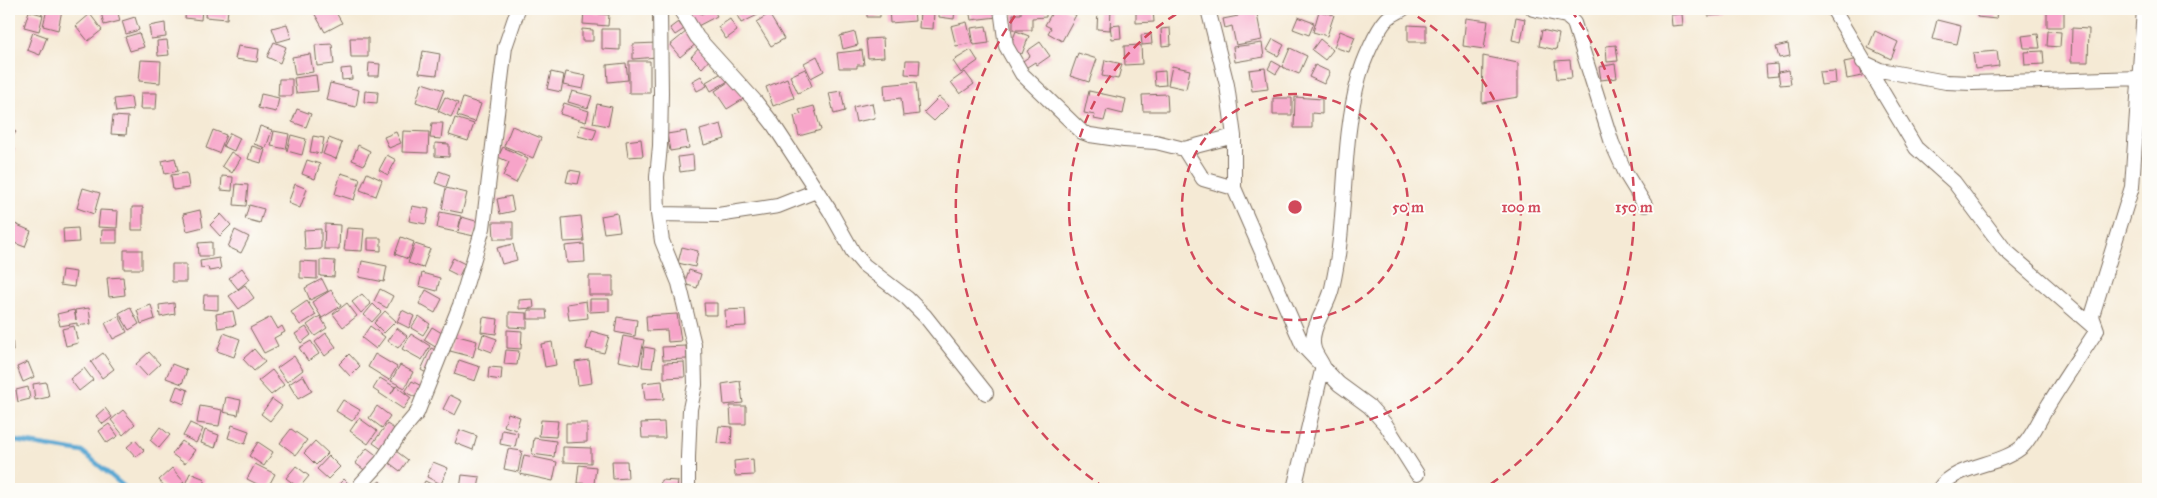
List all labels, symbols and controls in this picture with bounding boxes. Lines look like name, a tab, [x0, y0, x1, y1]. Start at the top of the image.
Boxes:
centre of rings	[1286, 198, 1304, 216]
text: 50 m	[1392, 198, 1424, 216]
text: 100 m	[1501, 198, 1541, 216]
text: 150 m	[1615, 198, 1653, 216]

